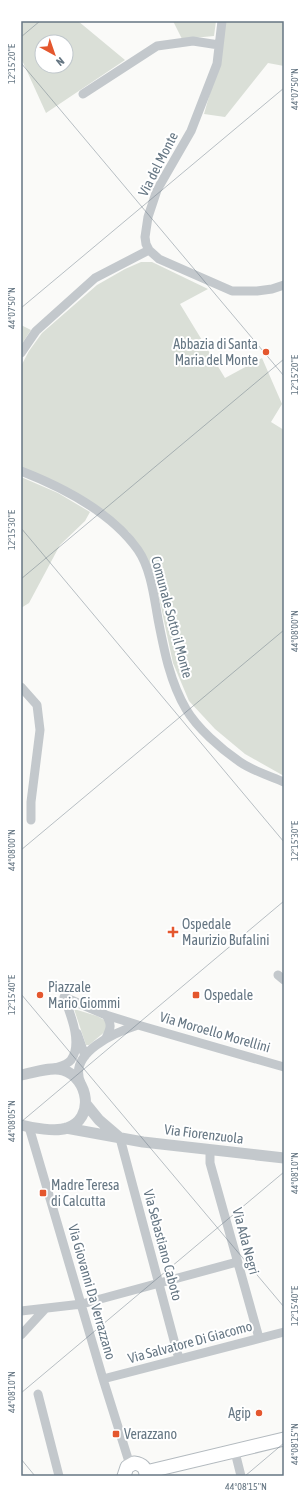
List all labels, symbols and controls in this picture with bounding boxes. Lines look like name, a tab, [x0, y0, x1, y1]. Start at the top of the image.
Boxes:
north arrow	[34, 34, 74, 74]
text: 12°15'20"E	[6, 43, 17, 84]
text: N	[54, 55, 67, 68]
text: 44°07'50"N	[289, 68, 300, 110]
street label: Via del Monte	[135, 129, 181, 199]
text: 44°07'50"N	[6, 287, 17, 329]
place label: Abbazia di Santa Maria del Monte	[173, 336, 258, 368]
marker: Abbazia di Santa Maria del Monte	[261, 347, 271, 357]
text: 12°15'20"E	[289, 354, 300, 395]
text: 12°15'30"E	[6, 509, 17, 550]
street label: Comunale Sotto il Monte	[148, 554, 196, 680]
text: 44°08'00"N	[289, 610, 300, 652]
text: 12°15'30"E	[289, 820, 300, 861]
text: 44°08'00"N	[6, 829, 17, 871]
place label: Ospedale Maurizio Bufalini	[182, 916, 269, 948]
marker: Ospedale Maurizio Bufalini	[167, 926, 179, 938]
text: 12°15'40"E	[6, 974, 17, 1015]
place label: Piazzale Mario Giommi	[48, 979, 120, 1011]
place label: Ospedale	[204, 987, 253, 1003]
marker: Piazzale Mario Giommi	[35, 990, 45, 1000]
marker: Ospedale	[191, 990, 201, 1000]
street label: Via Moroello Morellini	[158, 1009, 272, 1055]
text: 44°08'05"N	[6, 1100, 17, 1142]
street label: Via Fiorenzuola	[163, 1121, 245, 1147]
text: 44°08'10"N	[289, 1152, 300, 1194]
place label: Madre Teresa di Calcutta	[51, 1177, 120, 1209]
marker: Madre Teresa di Calcutta	[38, 1188, 48, 1198]
street label: Via Sebastiano Caboto	[140, 1188, 186, 1302]
street label: Via Ada Negri	[229, 1206, 263, 1276]
street label: Via Giovanni Da Verrazzano	[65, 1223, 119, 1361]
text: 12°15'40"E	[289, 1285, 300, 1326]
street label: Via Salvatore Di Giacomo	[126, 1318, 254, 1366]
text: 44°08'10"N	[6, 1371, 17, 1413]
place label: Agip	[228, 1405, 251, 1421]
marker: Agip	[254, 1408, 264, 1418]
text: 44°08'15"N	[289, 1423, 300, 1465]
place label: Verazzano	[124, 1426, 177, 1442]
marker: Verazzano	[111, 1429, 121, 1439]
text: 44°08'15"N	[225, 1481, 267, 1492]

